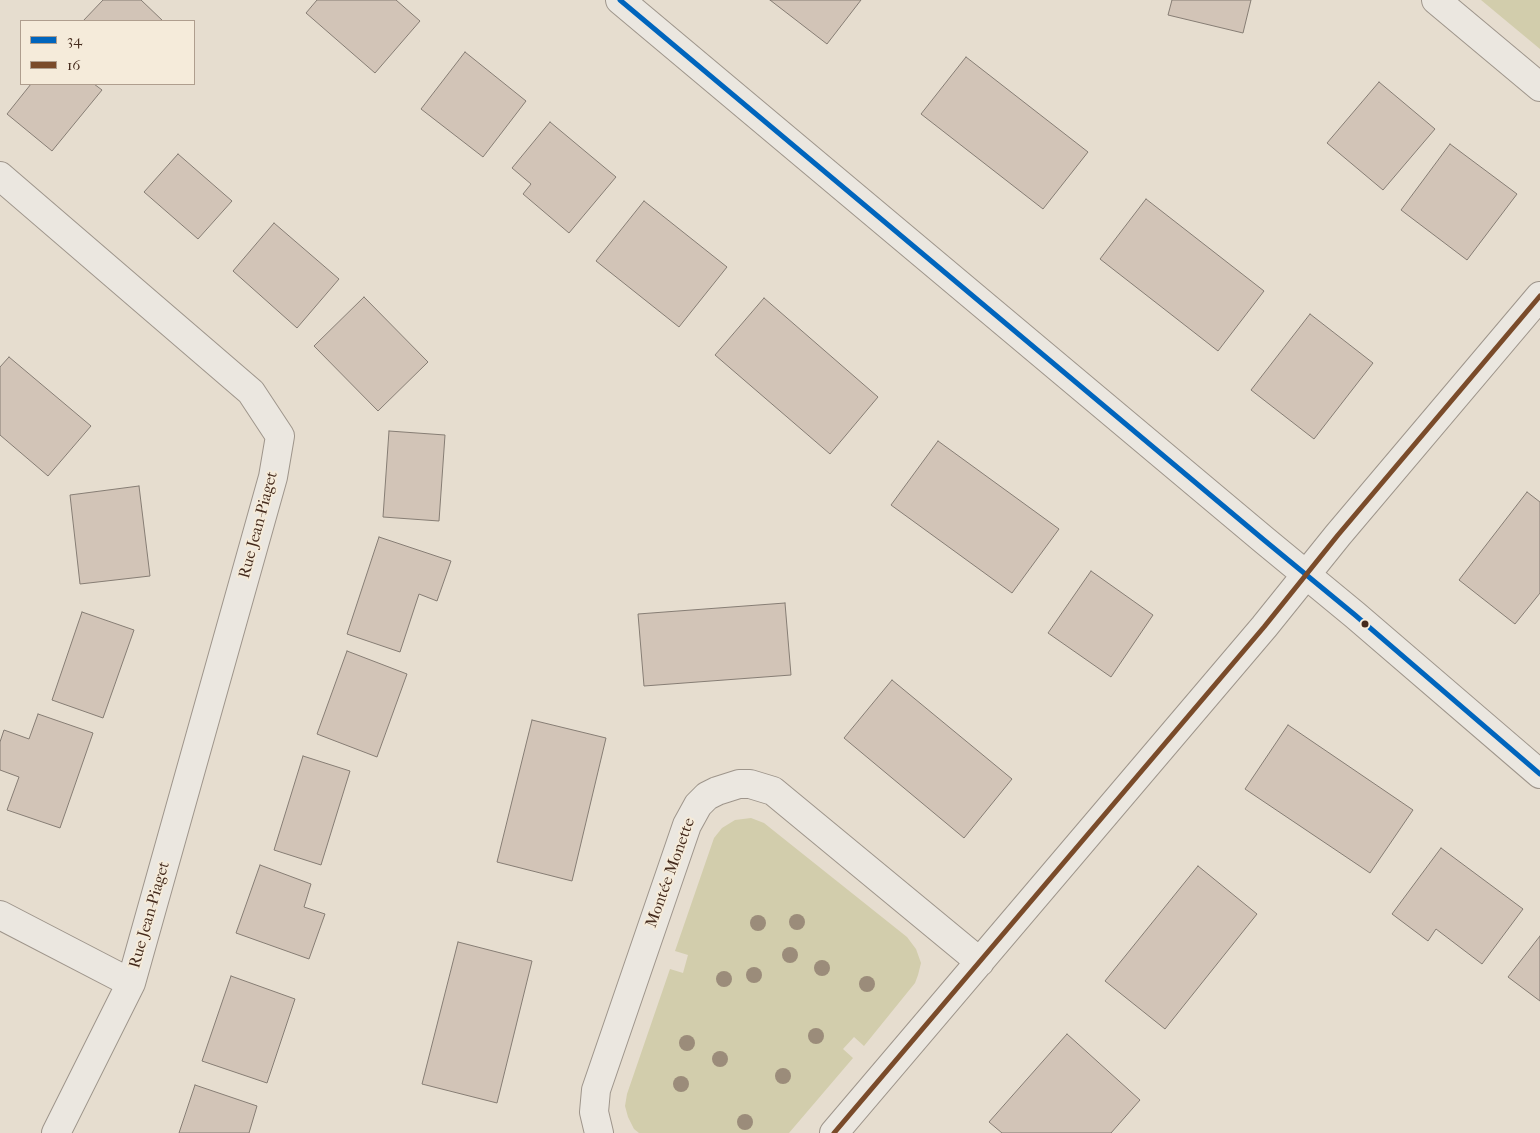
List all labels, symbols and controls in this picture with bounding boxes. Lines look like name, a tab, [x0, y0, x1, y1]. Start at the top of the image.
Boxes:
legend	[20, 20, 195, 85]
text: 34	[67, 31, 82, 49]
text: 16	[67, 56, 80, 74]
street label: Rue Jean-Piaget	[235, 469, 283, 581]
unlabelled marker	[1360, 619, 1370, 629]
street label: Montée Monette	[642, 815, 700, 931]
street label: Rue Jean-Piaget	[126, 859, 174, 971]

